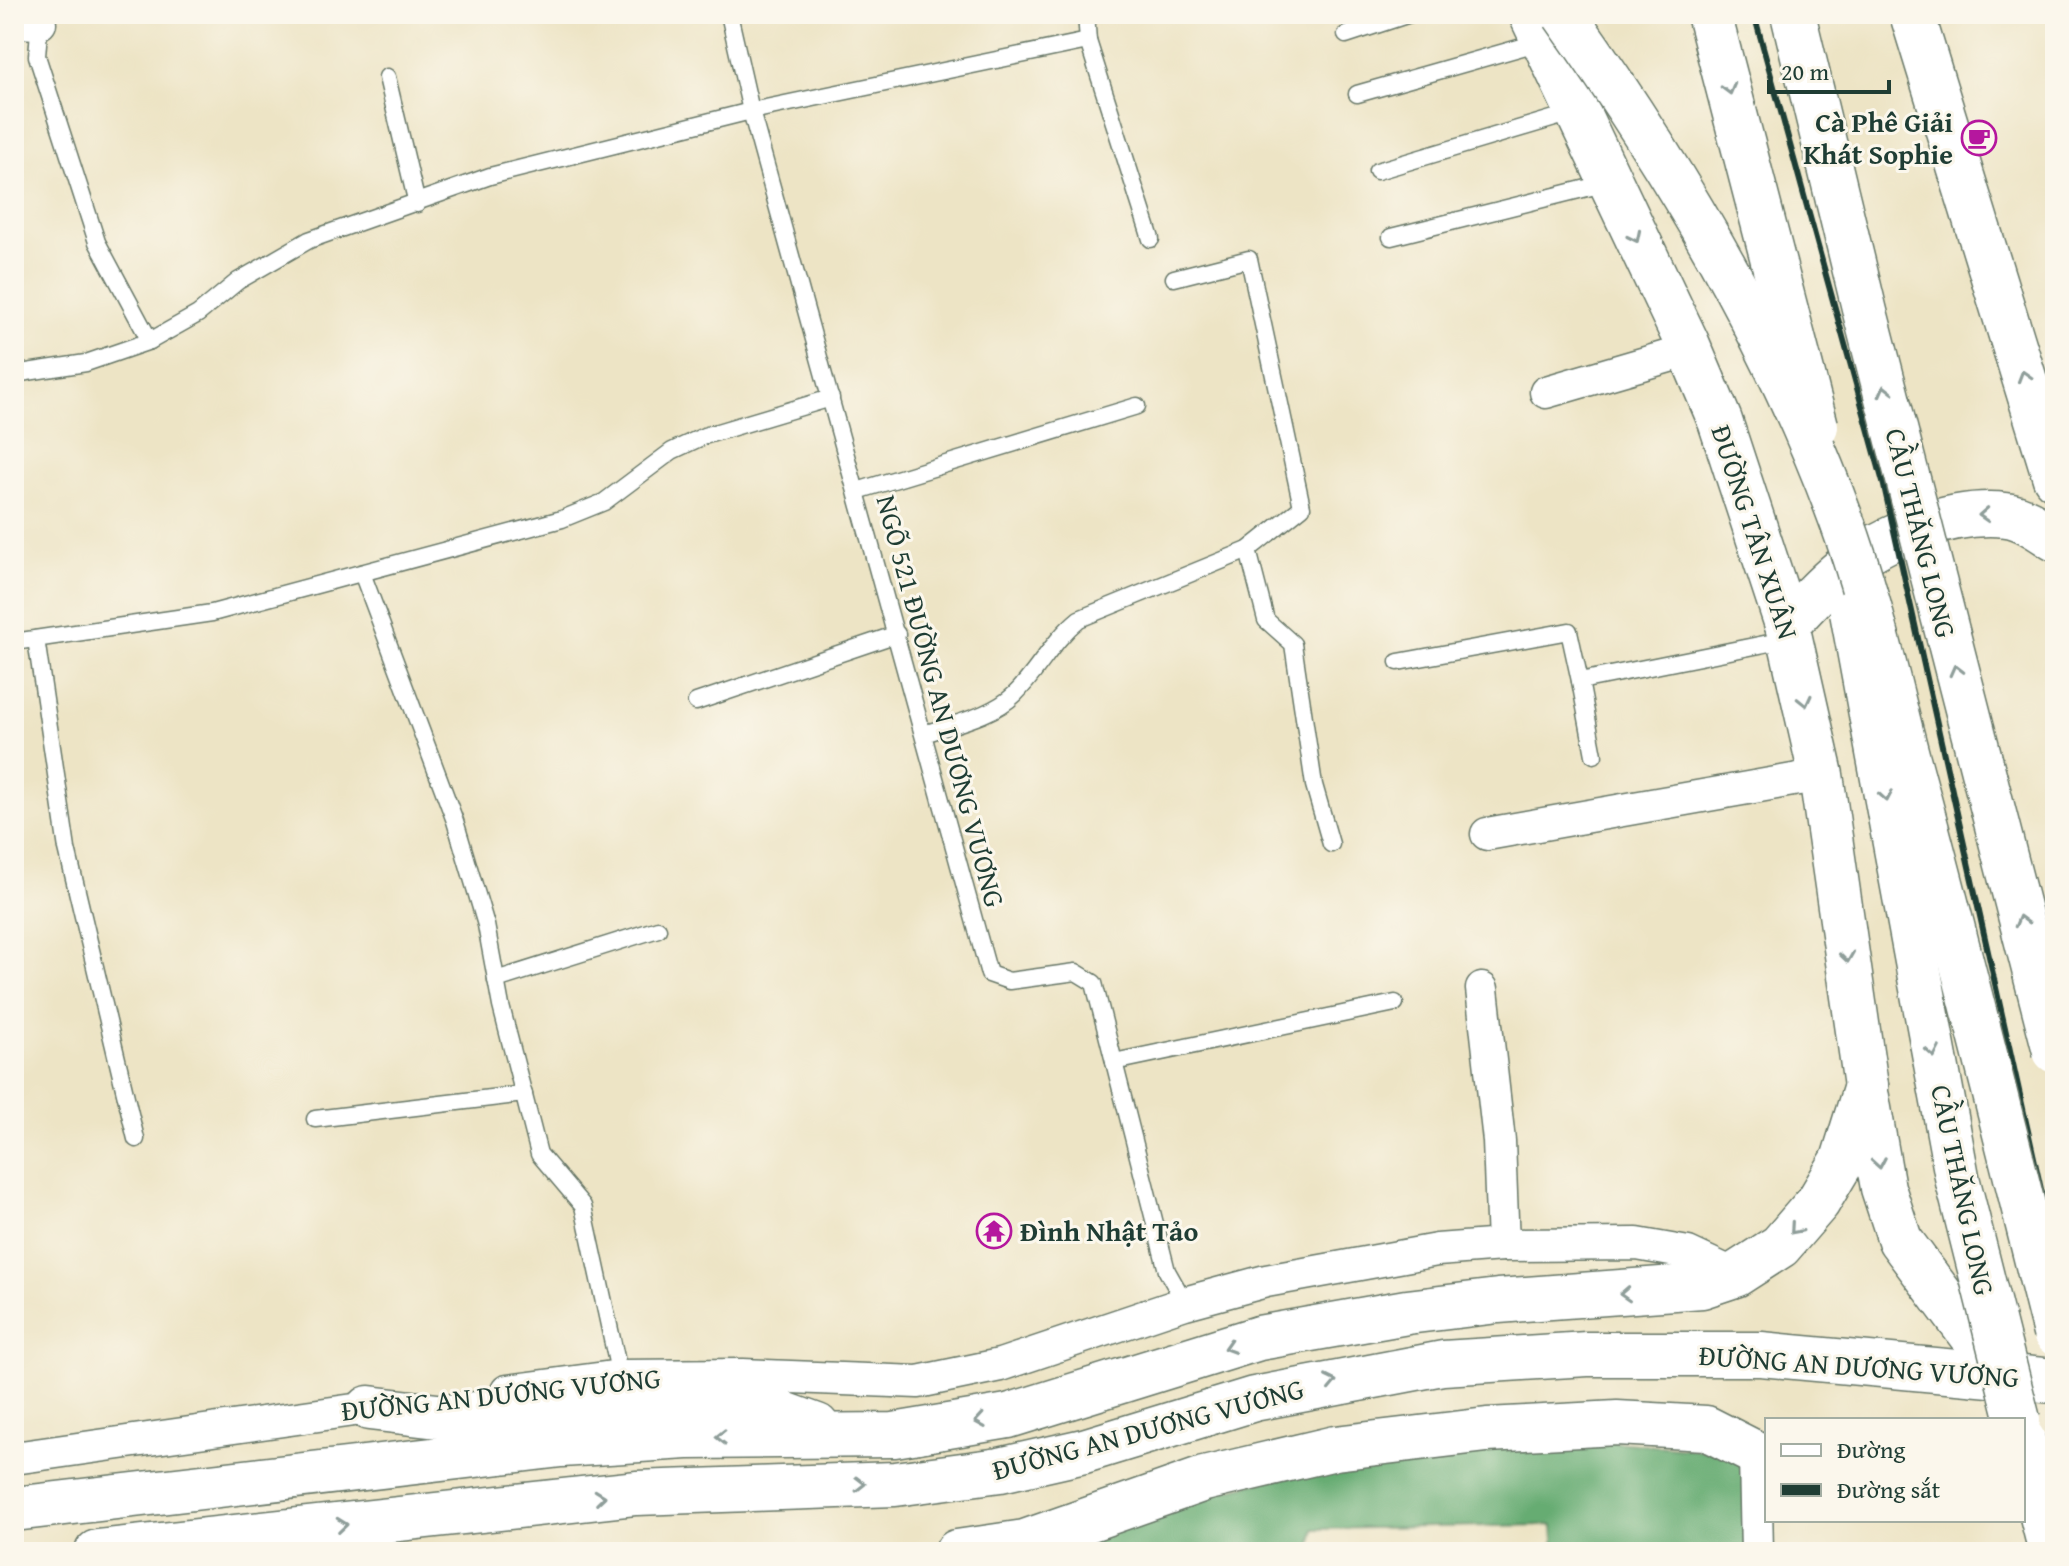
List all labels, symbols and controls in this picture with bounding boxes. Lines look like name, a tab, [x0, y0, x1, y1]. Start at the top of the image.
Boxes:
scale bar	[1769, 44, 1889, 94]
text: 20 m	[1781, 54, 1829, 89]
one-way arrow	[1720, 82, 1737, 96]
place label: Cà Phê Giải Khát Sophie	[1803, 101, 1953, 174]
cafe icon: Cà Phê Giải Khát Sophie	[1960, 119, 1998, 157]
one-way arrow	[1625, 228, 1641, 243]
one-way arrow	[2017, 370, 2033, 384]
one-way arrow	[1877, 384, 1894, 398]
street label: ĐƯỜNG TÂN XUÂN	[1702, 420, 1809, 644]
street label: CẦU THĂNG LONG	[1876, 424, 1967, 642]
street label: NGÕ 521 ĐƯỜNG AN DƯƠNG VƯƠNG	[867, 490, 1016, 912]
one-way arrow	[1977, 506, 1990, 523]
one-way arrow	[1949, 663, 1966, 677]
one-way arrow	[1796, 693, 1813, 707]
one-way arrow	[1877, 789, 1894, 803]
one-way arrow	[2014, 915, 2031, 929]
one-way arrow	[1838, 950, 1855, 964]
one-way arrow	[1924, 1045, 1941, 1058]
street label: CẦU THĂNG LONG	[1921, 1081, 2006, 1299]
one-way arrow	[1869, 1156, 1886, 1169]
place label: Đình Nhật Tảo	[1020, 1210, 1198, 1251]
temple icon: Đình Nhật Tảo	[975, 1212, 1013, 1250]
one-way arrow	[1790, 1220, 1805, 1234]
one-way arrow	[1618, 1285, 1631, 1302]
street label: ĐƯỜNG AN DƯƠNG VƯƠNG	[1698, 1334, 2020, 1397]
one-way arrow	[1223, 1338, 1237, 1354]
street label: ĐƯỜNG AN DƯƠNG VƯƠNG	[339, 1356, 663, 1431]
street label: ĐƯỜNG AN DƯƠNG VƯƠNG	[988, 1367, 1308, 1490]
one-way arrow	[1324, 1374, 1337, 1391]
one-way arrow	[973, 1412, 987, 1429]
legend	[1765, 1418, 2025, 1522]
one-way arrow	[714, 1428, 727, 1445]
text: Đường	[1837, 1432, 1906, 1467]
text: Đường sắt	[1837, 1472, 1941, 1507]
one-way arrow	[854, 1475, 867, 1493]
one-way arrow	[594, 1488, 607, 1505]
one-way arrow	[336, 1516, 349, 1533]

